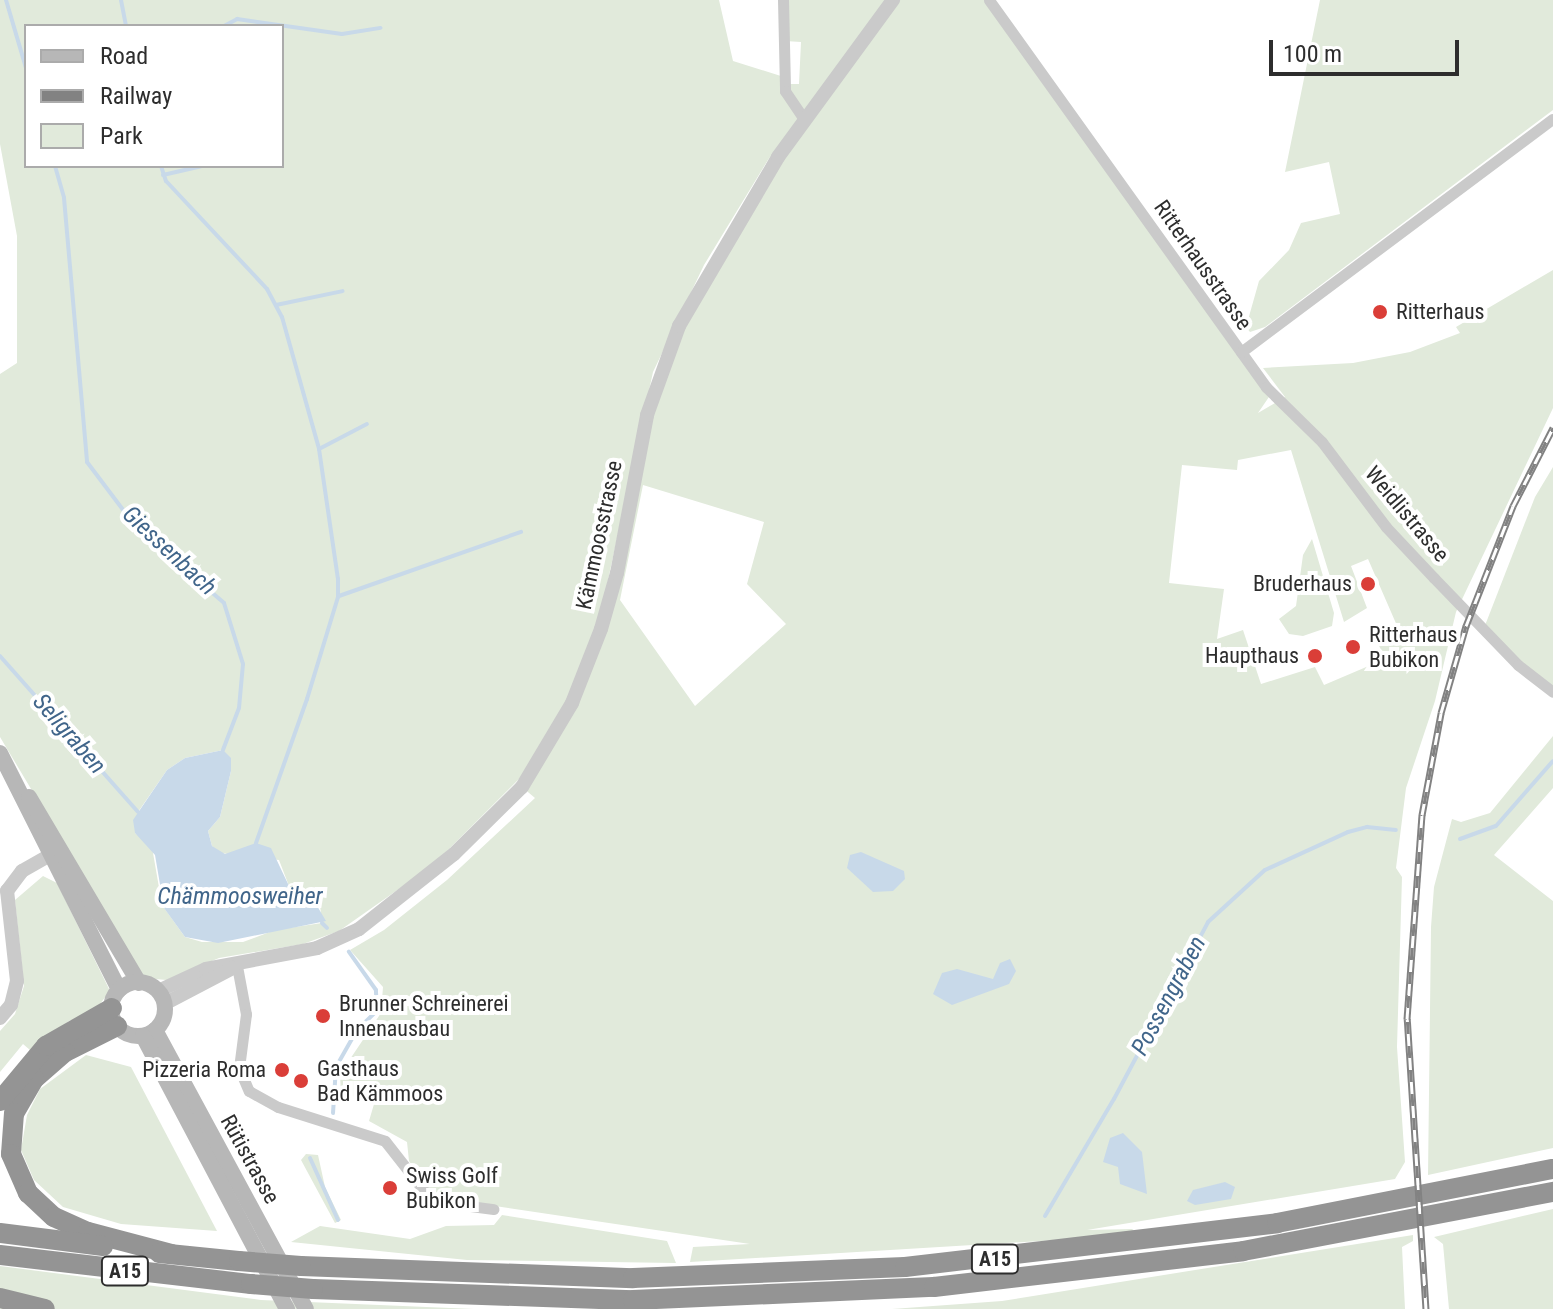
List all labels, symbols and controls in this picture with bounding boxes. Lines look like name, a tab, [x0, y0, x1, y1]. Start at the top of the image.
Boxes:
legend	[24, 24, 284, 168]
scale bar	[1273, 24, 1463, 74]
text: 100 m	[1283, 40, 1342, 68]
text: Road	[100, 42, 148, 70]
text: Railway	[100, 82, 172, 110]
text: Park	[100, 122, 143, 150]
street label: Ritterhausstrasse	[1149, 195, 1257, 335]
place label: Ritterhaus	[1396, 299, 1485, 325]
marker: Ritterhaus	[1371, 303, 1389, 321]
street label: Kämmoosstrasse	[570, 458, 628, 612]
street label: Weidlistrasse	[1359, 461, 1455, 567]
water label: Giessenbach	[116, 500, 222, 602]
place label: Bruderhaus	[1253, 571, 1352, 597]
marker: Bruderhaus	[1359, 575, 1377, 593]
place label: Ritterhaus Bubikon	[1369, 621, 1458, 672]
marker: Ritterhaus Bubikon	[1344, 638, 1362, 656]
place label: Haupthaus	[1205, 643, 1299, 669]
marker: Haupthaus	[1306, 647, 1324, 665]
water label: Seligraben	[26, 688, 112, 780]
water label: Chämmoosweiher	[157, 883, 323, 911]
water label: Possengraben	[1126, 932, 1212, 1060]
place label: Brunner Schreinerei Innenausbau	[339, 990, 509, 1042]
marker: Brunner Schreinerei Innenausbau	[314, 1007, 332, 1025]
place label: Gasthaus Bad Kämmoos	[317, 1055, 443, 1106]
place label: Pizzeria Roma	[142, 1057, 266, 1083]
marker: Pizzeria Roma	[273, 1061, 291, 1079]
marker: Gasthaus Bad Kämmoos	[292, 1072, 310, 1090]
street label: Rütistrasse	[215, 1110, 285, 1208]
place label: Swiss Golf Bubikon	[406, 1162, 498, 1214]
marker: Swiss Golf Bubikon	[381, 1179, 399, 1197]
road number: A15	[969, 1243, 1021, 1275]
road number: A15	[99, 1255, 151, 1287]

